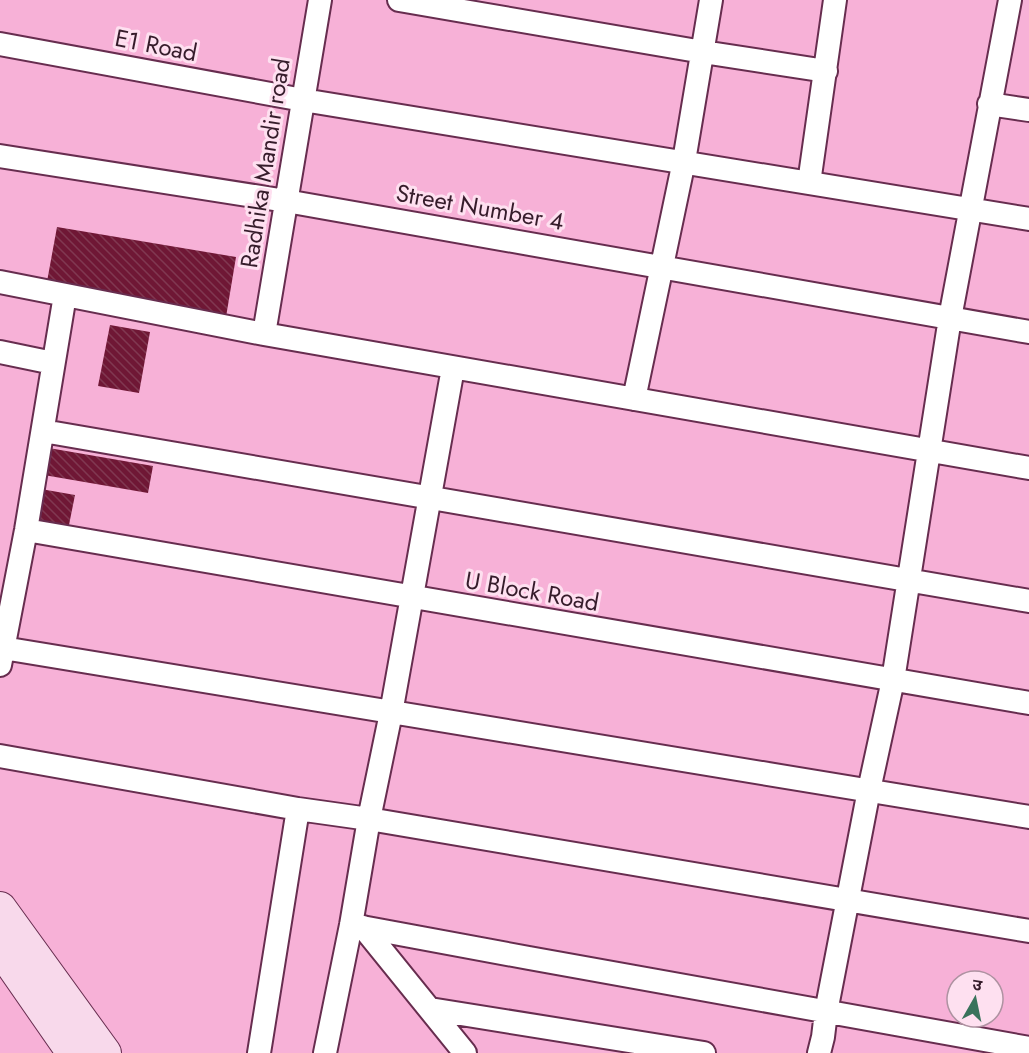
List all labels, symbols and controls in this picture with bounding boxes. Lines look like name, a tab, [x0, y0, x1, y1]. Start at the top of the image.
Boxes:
street label: E1 Road	[112, 20, 200, 70]
street label: Radhika Mandir road	[231, 56, 299, 270]
street label: Street Number 4	[393, 175, 567, 239]
street label: U Block Road	[462, 562, 602, 620]
north arrow	[945, 969, 1005, 1029]
text: उ	[971, 973, 984, 997]

